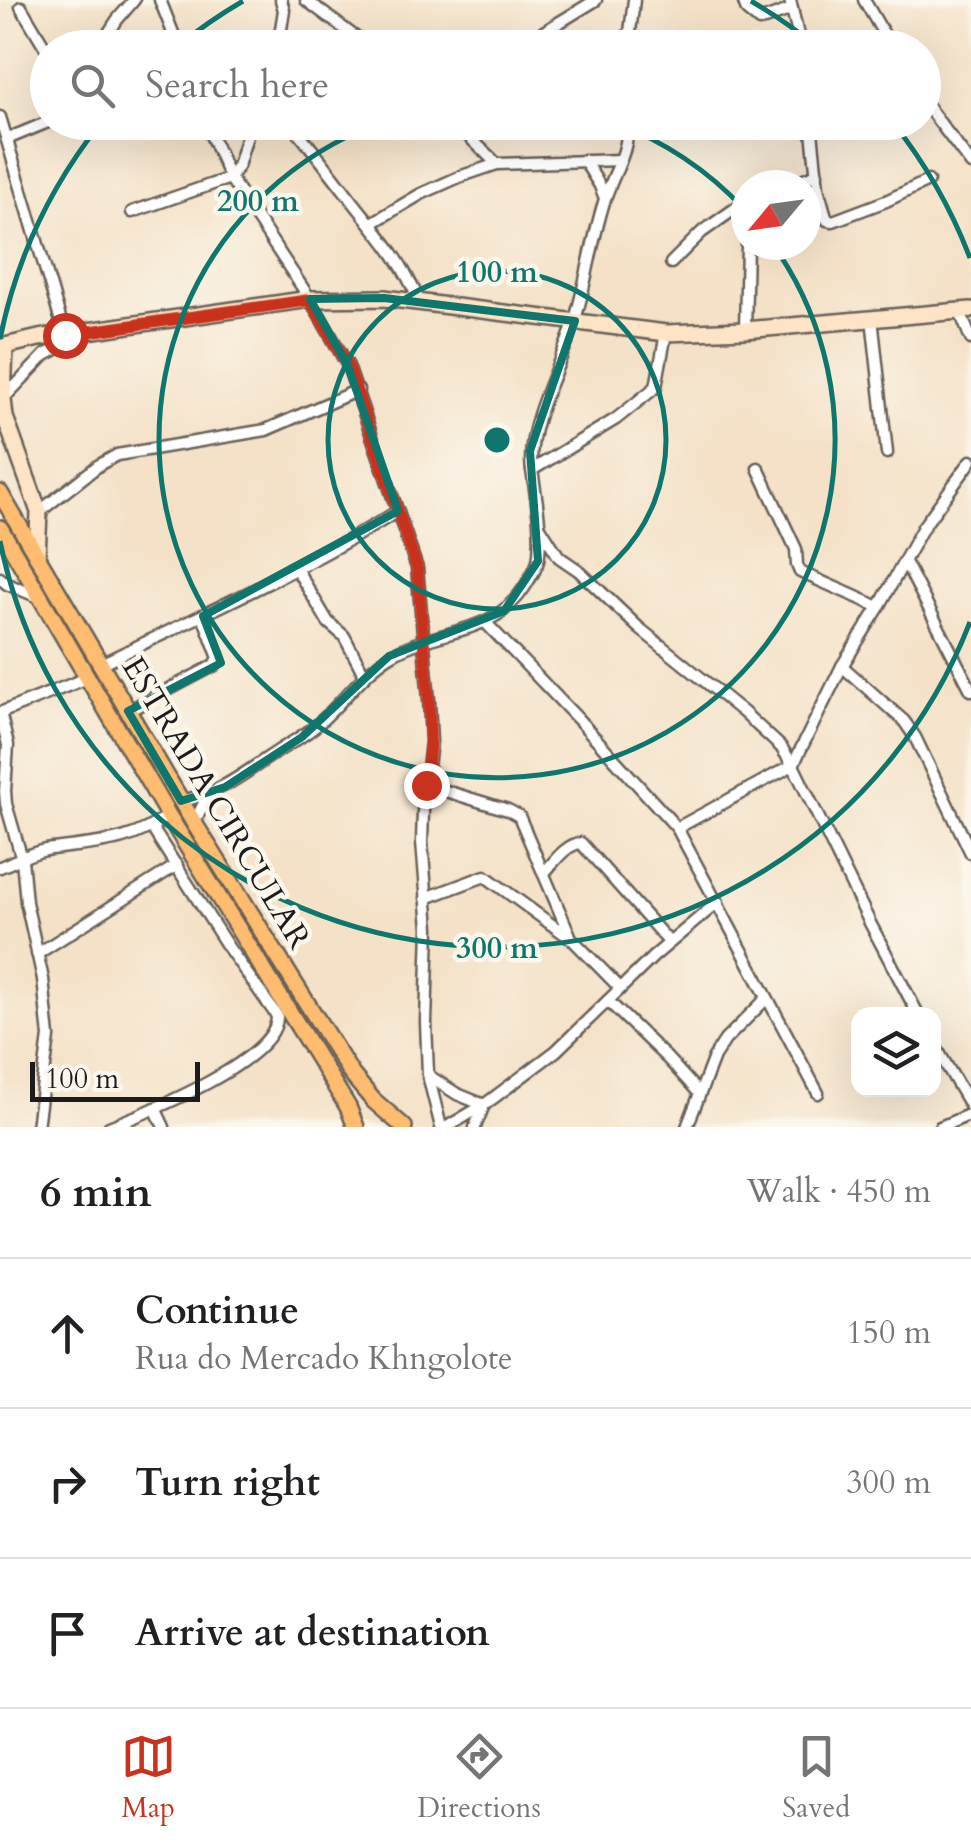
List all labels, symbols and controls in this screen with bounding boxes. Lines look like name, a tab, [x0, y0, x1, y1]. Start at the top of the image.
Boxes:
search box	[30, 30, 941, 140]
icon: search	[65, 58, 120, 113]
text: Search here	[145, 59, 329, 111]
north arrow	[731, 170, 821, 260]
text: 200 m	[217, 181, 299, 222]
text: 100 m	[456, 252, 538, 293]
route start	[43, 313, 89, 359]
centre of rings	[479, 422, 515, 458]
street label: ESTRADA CIRCULAR	[111, 649, 321, 957]
route end	[404, 763, 450, 809]
text: 300 m	[456, 928, 538, 969]
map controls	[851, 1007, 941, 1097]
button: layers	[851, 1007, 941, 1097]
scale bar	[30, 1057, 200, 1102]
text: 100 m	[45, 1060, 119, 1098]
text: 6 min	[40, 1164, 152, 1221]
text: Walk · 450 m	[746, 1170, 931, 1214]
text: Continue	[135, 1285, 299, 1337]
icon: ahead	[40, 1306, 95, 1361]
text: 150 m	[846, 1311, 931, 1355]
text: Rua do Mercado Khngolote	[135, 1337, 513, 1381]
icon: right	[40, 1456, 95, 1511]
text: Turn right	[135, 1457, 320, 1509]
text: 300 m	[846, 1461, 931, 1505]
icon: arrive	[40, 1606, 95, 1661]
text: Arrive at destination	[135, 1607, 490, 1659]
tab: Map	[121, 1729, 176, 1827]
tab: Directions	[417, 1729, 541, 1827]
tab: Saved	[782, 1729, 850, 1827]

